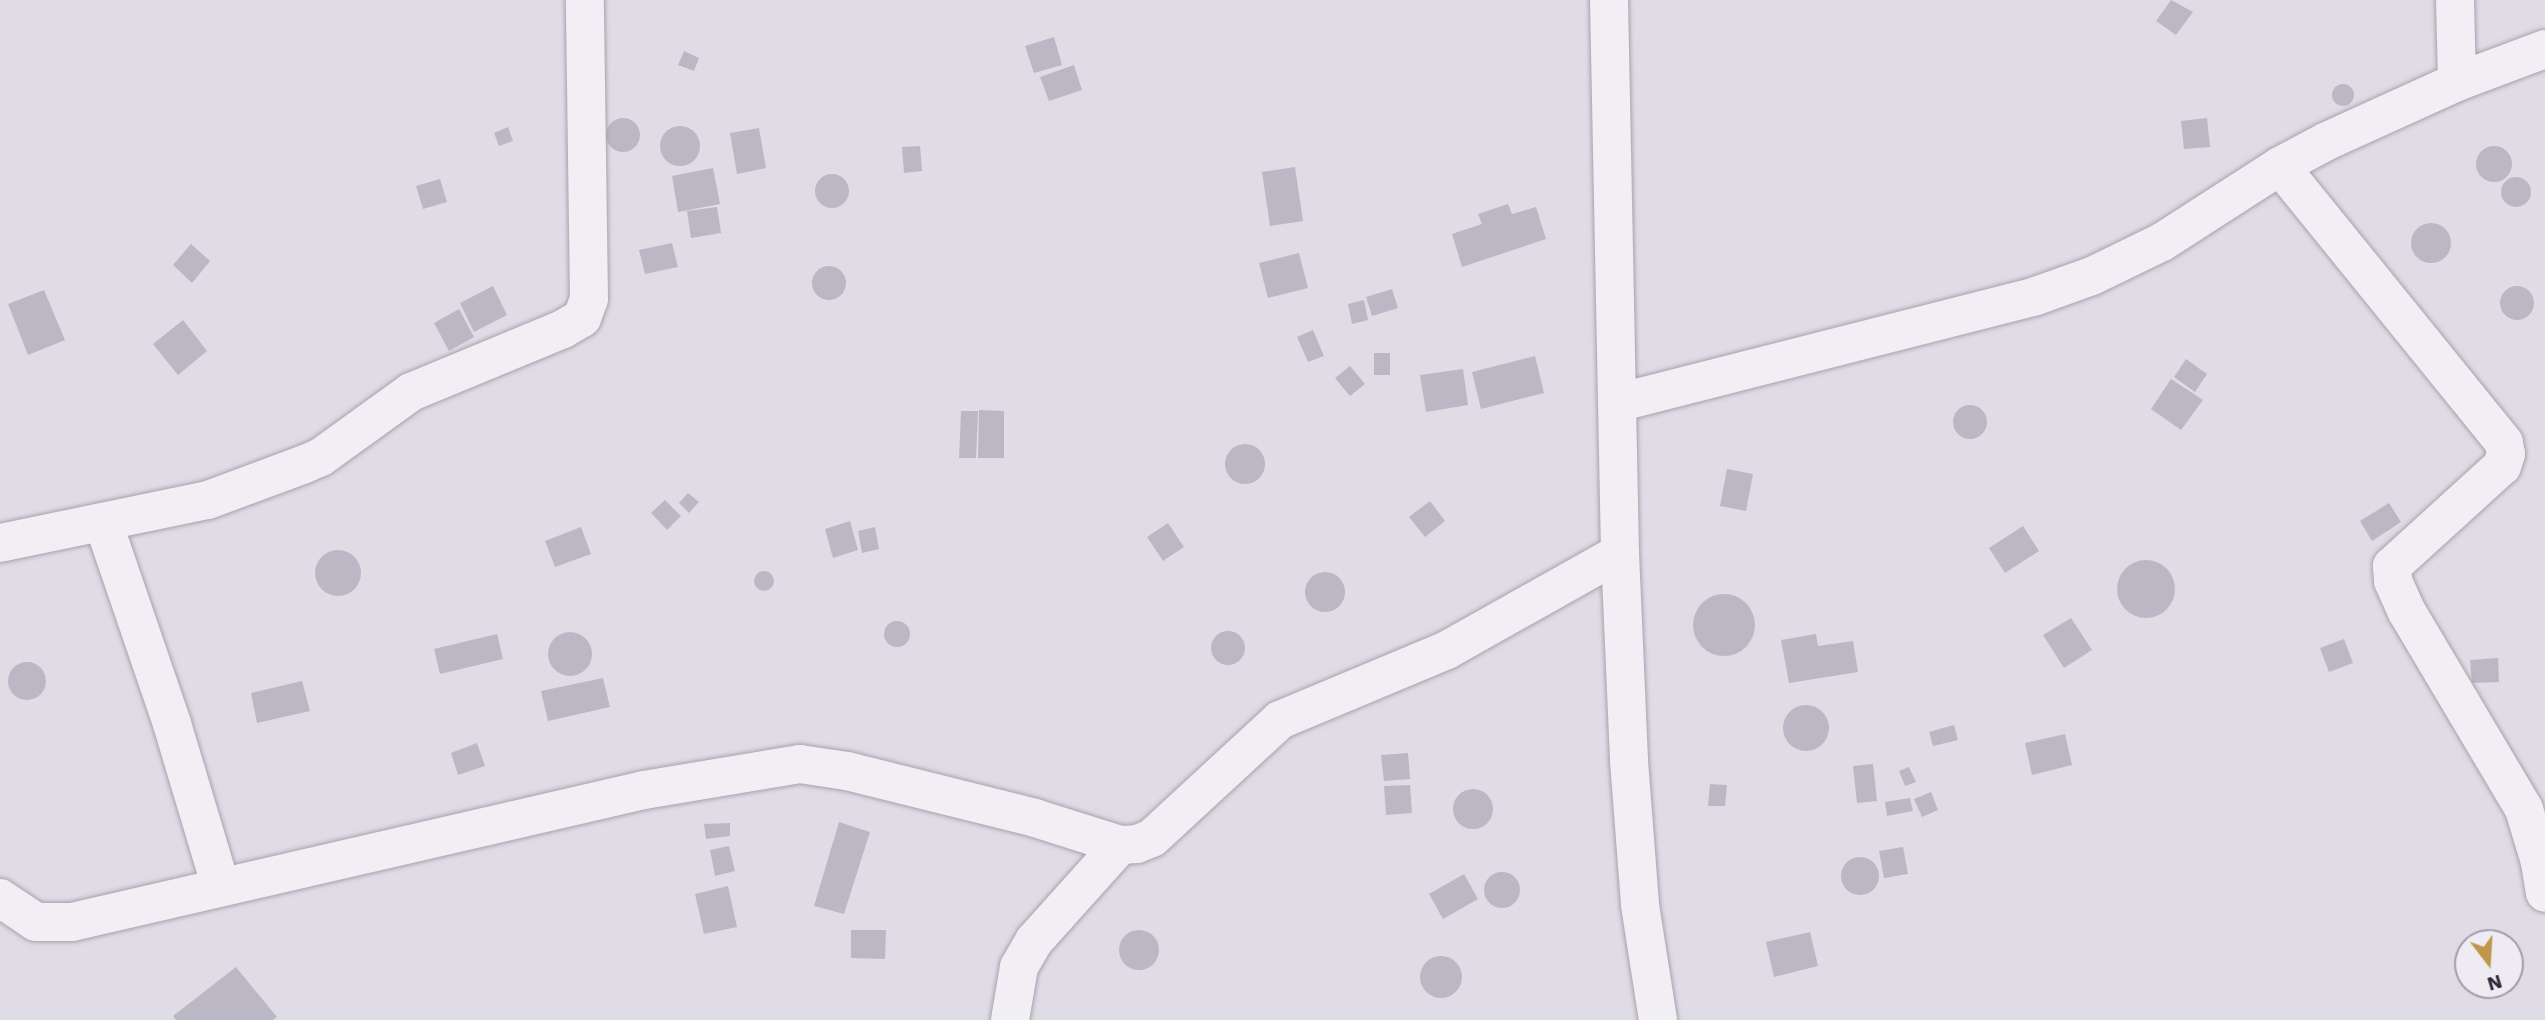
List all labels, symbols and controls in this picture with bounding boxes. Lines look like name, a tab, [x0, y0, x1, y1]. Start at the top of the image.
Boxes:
north arrow	[2454, 929, 2524, 999]
text: N	[2485, 970, 2505, 996]

